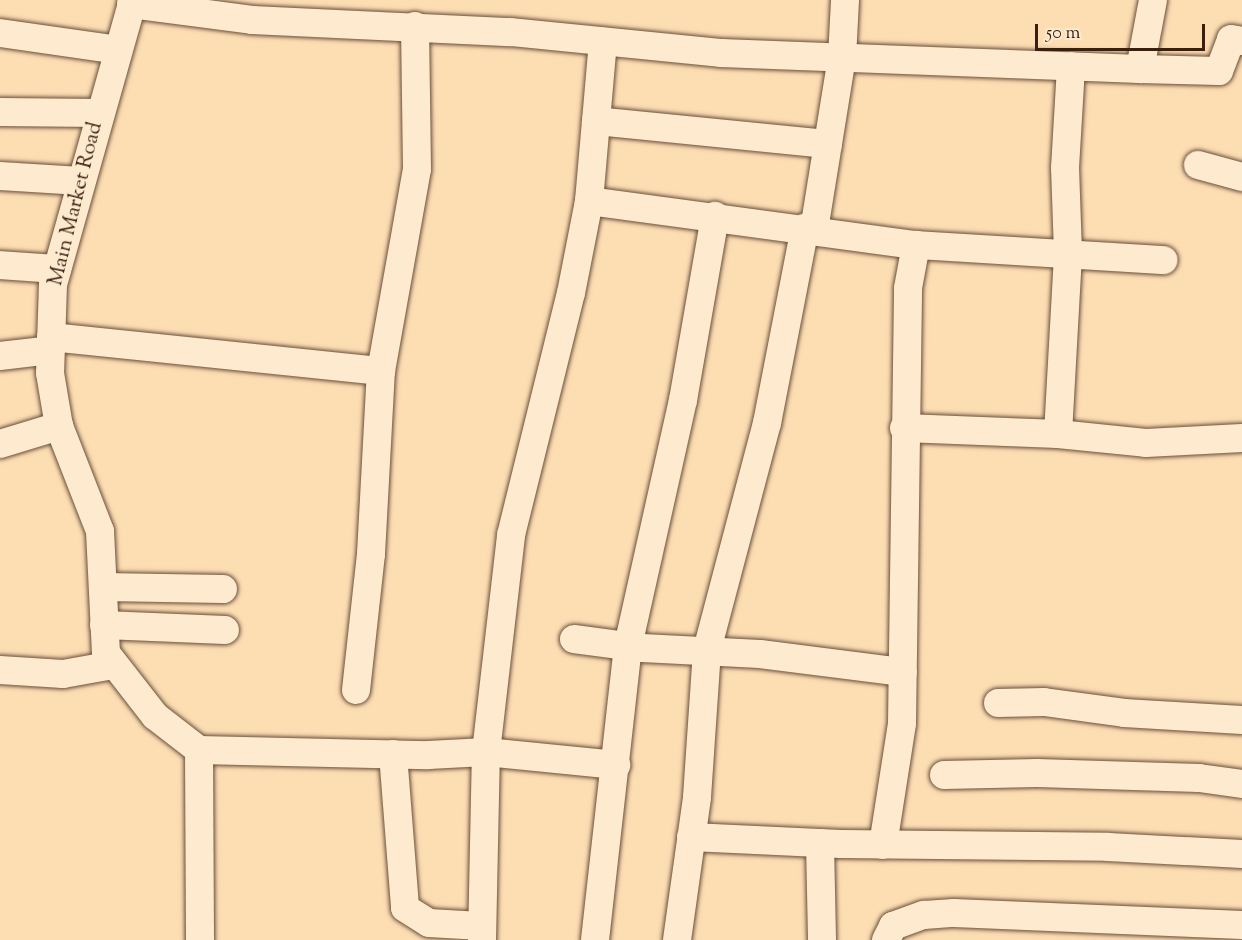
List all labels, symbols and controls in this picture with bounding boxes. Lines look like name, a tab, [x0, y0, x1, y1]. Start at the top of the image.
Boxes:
scale bar	[1038, 12, 1208, 50]
text: 50 m	[1046, 21, 1080, 47]
street label: Main Market Road	[43, 120, 109, 288]

